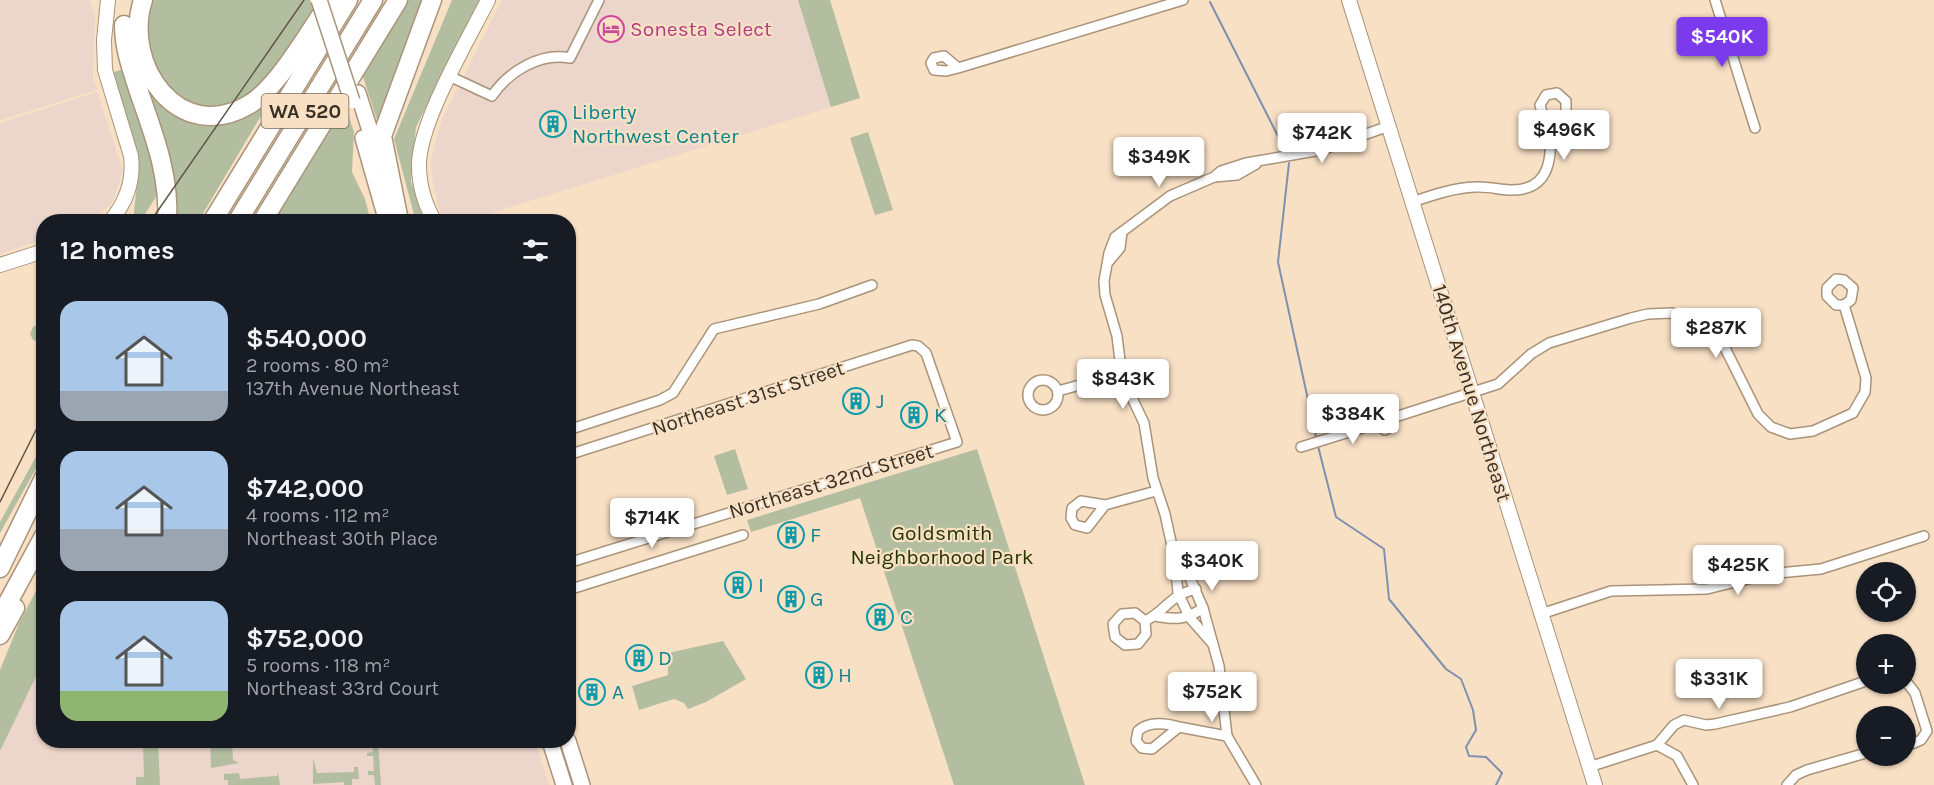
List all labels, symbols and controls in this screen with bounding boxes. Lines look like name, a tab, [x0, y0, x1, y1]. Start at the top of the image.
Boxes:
hotel icon: Sonesta Select	[596, 14, 626, 44]
place label: Sonesta Select	[630, 17, 772, 41]
pin: $540K	[1680, 17, 1764, 68]
text: $540K	[1690, 25, 1754, 48]
road number: WA 520	[262, 94, 348, 128]
place label: Liberty Northwest Center	[572, 100, 739, 148]
building icon: Liberty Northwest Center	[538, 109, 568, 139]
pin: $496K	[1522, 110, 1606, 161]
pin: $742K	[1280, 113, 1364, 164]
text: $496K	[1532, 118, 1596, 141]
text: $742K	[1292, 121, 1352, 144]
pin: $349K	[1117, 137, 1201, 188]
text: $349K	[1127, 145, 1191, 168]
icon: filters	[519, 234, 552, 267]
text: 12 homes	[60, 235, 175, 266]
street label: 140th Avenue Northeast	[1427, 281, 1517, 505]
pin: $287K	[1674, 308, 1758, 359]
text: $287K	[1685, 316, 1747, 339]
text: $540,000	[246, 323, 367, 354]
icon: home	[108, 325, 180, 397]
text: 2 rooms · 80 m²	[246, 354, 389, 377]
street label: Northeast 31st Street	[649, 355, 847, 440]
pin: $843K	[1081, 359, 1165, 410]
text: $843K	[1091, 367, 1155, 390]
text: 137th Avenue Northeast	[246, 377, 459, 400]
building icon: J	[841, 386, 871, 416]
place label: J	[876, 389, 884, 413]
pin: $384K	[1311, 394, 1395, 445]
building icon: K	[899, 400, 929, 430]
text: $384K	[1321, 402, 1385, 425]
place label: K	[934, 403, 947, 427]
street label: Northeast 32nd Street	[726, 438, 936, 524]
text: $742,000	[246, 473, 364, 504]
icon: home	[108, 475, 180, 547]
pin: $714K	[610, 498, 694, 549]
text: 4 rooms · 112 m²	[246, 504, 390, 527]
text: $714K	[624, 506, 680, 529]
building icon: F	[776, 520, 806, 550]
park label: Goldsmith Neighborhood Park	[850, 521, 1034, 569]
place label: F	[810, 523, 821, 547]
text: Northeast 30th Place	[246, 527, 438, 550]
pin: $340K	[1170, 541, 1254, 592]
pin: $425K	[1696, 545, 1780, 596]
text: $340K	[1180, 549, 1244, 572]
text: $425K	[1707, 553, 1769, 576]
map controls	[1856, 562, 1916, 766]
button: locate	[1856, 562, 1916, 622]
building icon: I	[723, 570, 753, 600]
place label: I	[758, 573, 764, 597]
building icon: G	[776, 584, 806, 614]
place label: G	[810, 587, 824, 611]
building icon: C	[865, 602, 895, 632]
place label: C	[900, 605, 913, 629]
text: $752,000	[246, 623, 364, 654]
icon: home	[108, 625, 180, 697]
button: +	[1856, 634, 1916, 694]
building icon: D	[624, 643, 654, 673]
place label: D	[658, 646, 672, 670]
text: 5 rooms · 118 m²	[246, 654, 390, 677]
pin: $331K	[1677, 659, 1761, 710]
building icon: H	[804, 660, 834, 690]
place label: H	[838, 663, 852, 687]
text: $331K	[1690, 667, 1748, 690]
pin: $752K	[1170, 672, 1254, 723]
text: Northeast 33rd Court	[246, 677, 439, 700]
building icon: A	[577, 677, 607, 707]
place label: A	[612, 680, 624, 704]
text: $752K	[1182, 680, 1242, 703]
button: −	[1856, 706, 1916, 766]

